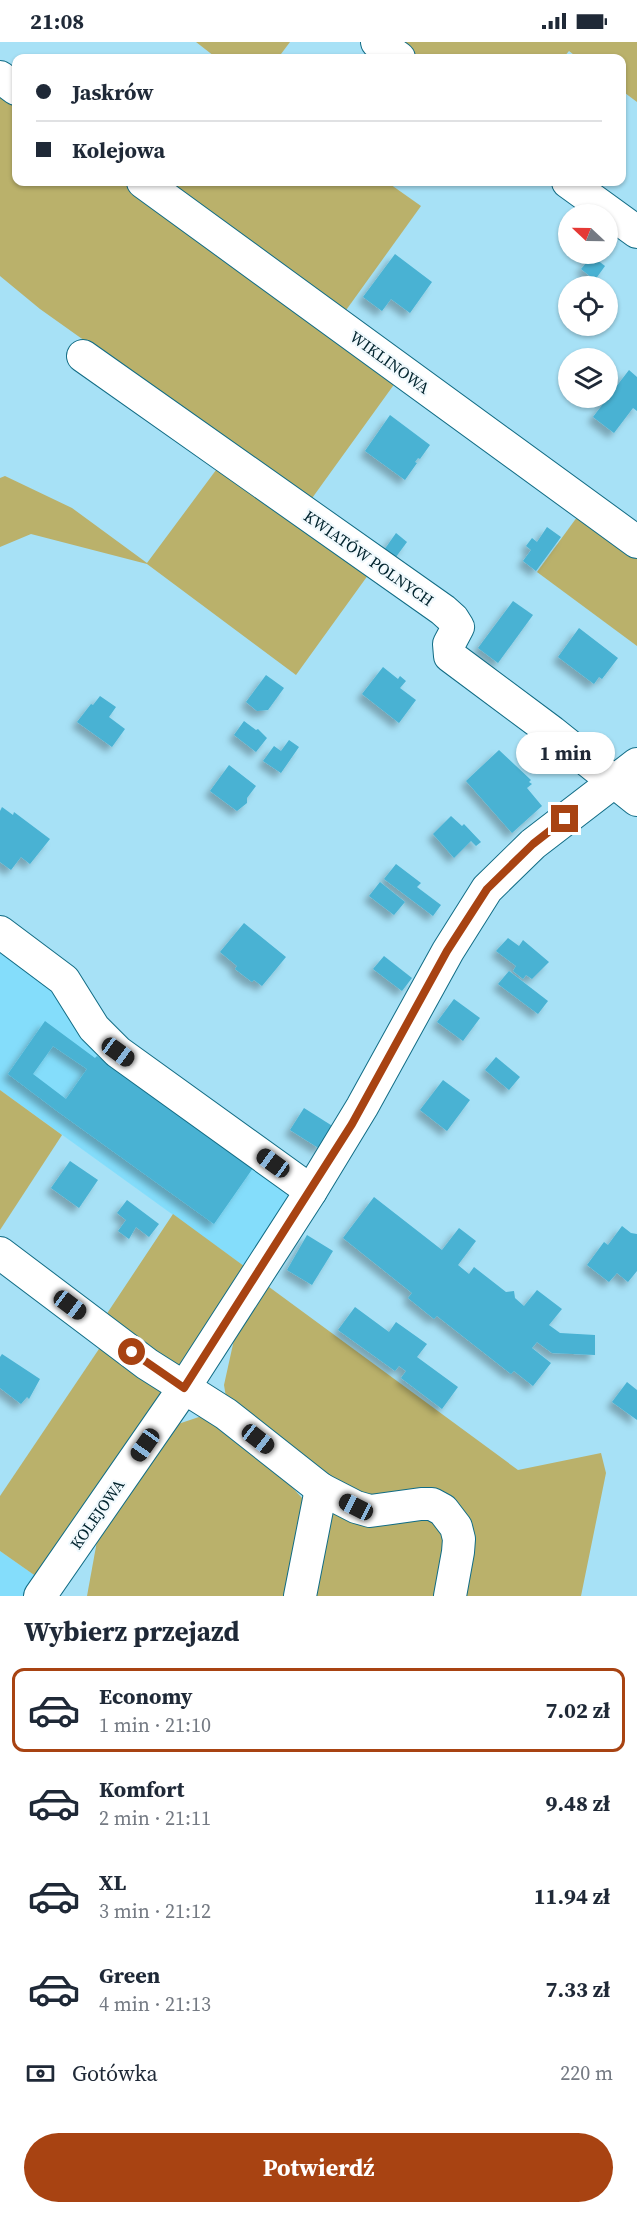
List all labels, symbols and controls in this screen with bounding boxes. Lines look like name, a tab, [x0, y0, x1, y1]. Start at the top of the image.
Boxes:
text: 21:08	[30, 6, 84, 36]
text: Jaskrów	[72, 77, 154, 107]
text: Kolejowa	[72, 135, 165, 165]
north arrow	[558, 204, 618, 264]
map controls	[558, 204, 618, 408]
button: locate	[558, 276, 618, 336]
street label: WIKLINOWA	[346, 326, 435, 399]
button: layers	[558, 348, 618, 408]
street label: KWIATÓW POLNYCH	[300, 505, 438, 611]
callout: 1 min	[516, 732, 614, 774]
text: 1 min	[540, 739, 591, 767]
route end	[551, 805, 578, 832]
car	[98, 1034, 138, 1070]
car	[253, 1145, 293, 1181]
car	[50, 1287, 90, 1323]
route start	[118, 1338, 145, 1365]
car	[238, 1421, 278, 1457]
car	[127, 1425, 163, 1465]
street label: KOLEJOWA	[65, 1474, 129, 1553]
car	[336, 1491, 376, 1523]
text: Wybierz przejazd	[24, 1613, 240, 1650]
text: Economy	[99, 1681, 193, 1711]
icon: car	[27, 1683, 81, 1737]
text: 7.02 zł	[546, 1695, 610, 1725]
text: 1 min · 21:10	[99, 1711, 211, 1739]
text: Komfort	[99, 1774, 184, 1804]
icon: car	[27, 1776, 81, 1830]
text: 9.48 zł	[546, 1788, 610, 1818]
text: 2 min · 21:11	[99, 1804, 211, 1832]
text: XL	[99, 1867, 126, 1897]
icon: car	[27, 1869, 81, 1923]
text: 11.94 zł	[534, 1881, 610, 1911]
text: 3 min · 21:12	[99, 1897, 211, 1925]
text: Green	[99, 1960, 160, 1990]
icon: car	[27, 1962, 81, 2016]
text: 7.33 zł	[546, 1974, 610, 2004]
text: 4 min · 21:13	[99, 1990, 211, 2018]
icon: cash	[24, 2057, 57, 2090]
text: Gotówka	[72, 2058, 158, 2088]
text: 220 m	[560, 2059, 613, 2087]
button: Potwierdź	[24, 2133, 613, 2202]

